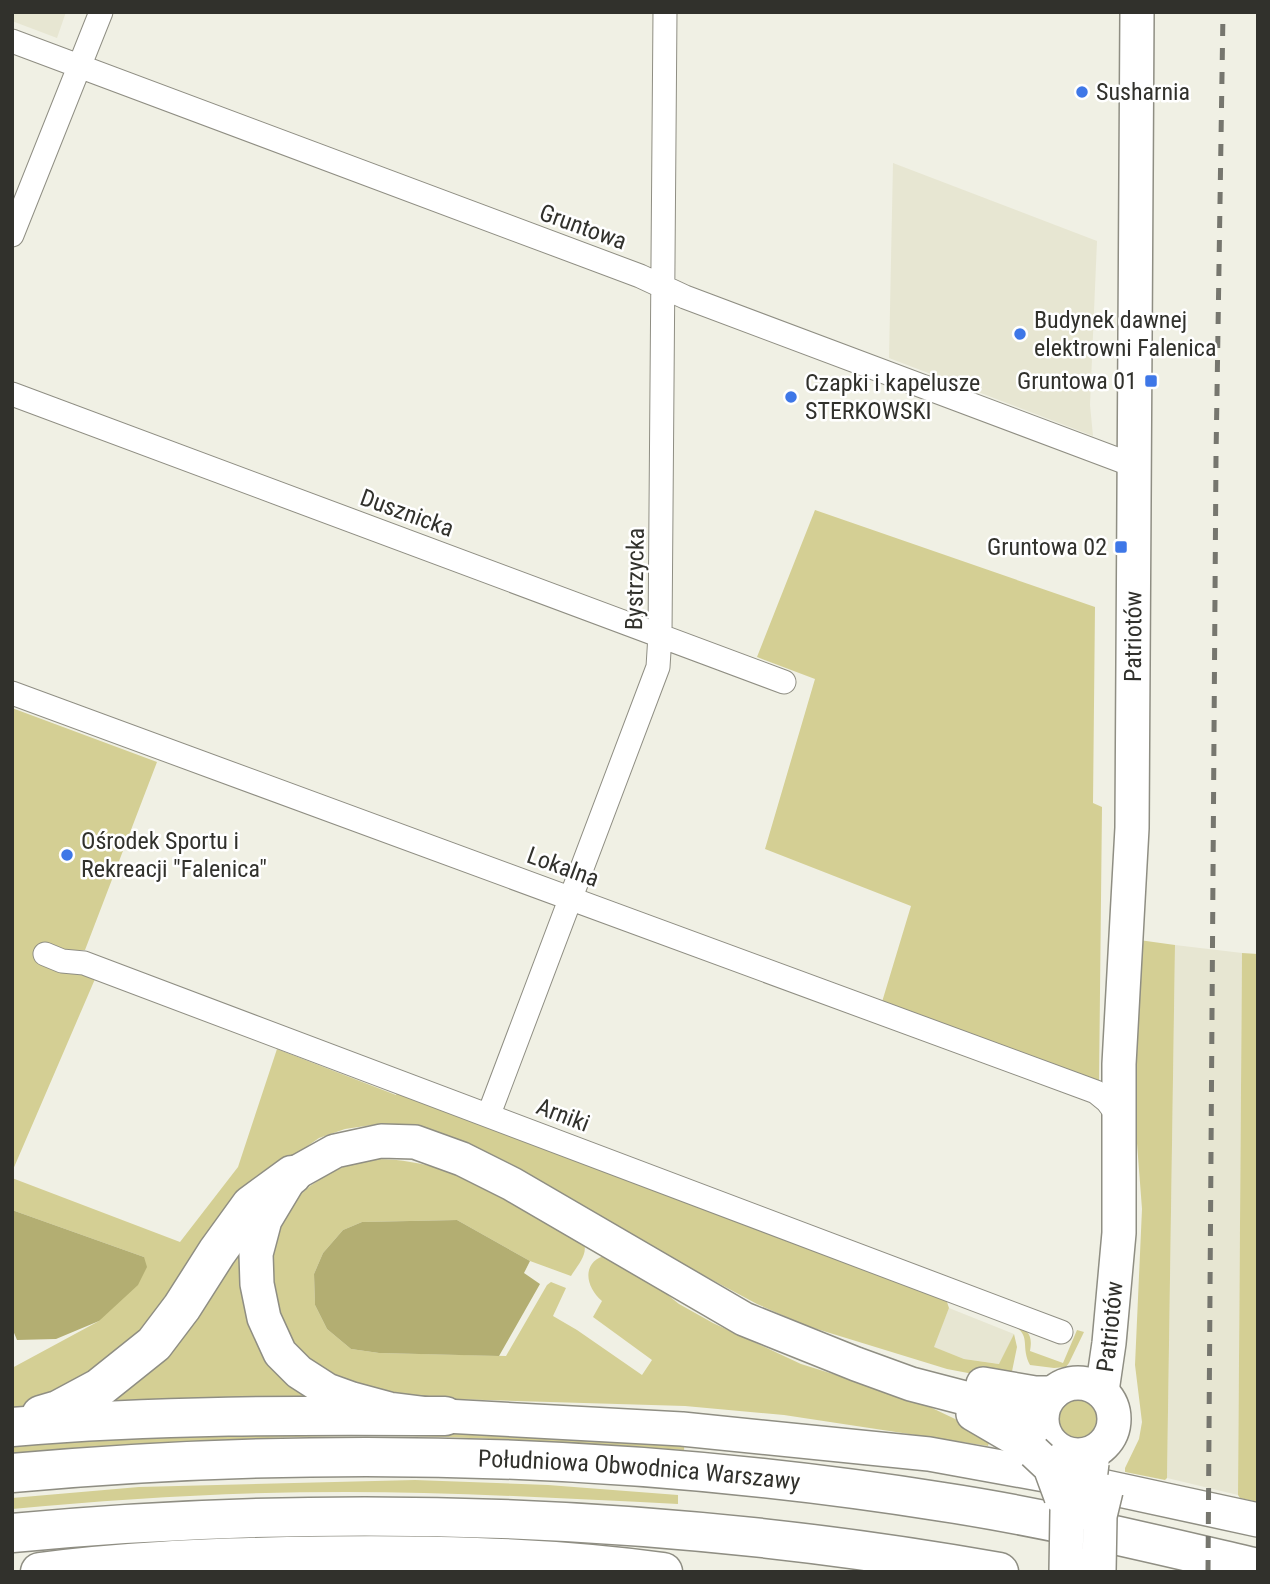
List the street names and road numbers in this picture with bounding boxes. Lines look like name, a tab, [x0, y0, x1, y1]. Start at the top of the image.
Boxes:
street label: Gruntowa	[536, 198, 630, 256]
street label: Dusznicka	[356, 483, 458, 543]
street label: Bystrzycka	[620, 528, 650, 630]
street label: Patriotów	[1119, 591, 1147, 682]
street label: Lokalna	[523, 841, 603, 893]
street label: Arniki	[532, 1092, 594, 1138]
street label: Patriotów	[1091, 1280, 1129, 1374]
street label: Południowa Obwodnica Warszawy	[478, 1445, 802, 1496]

